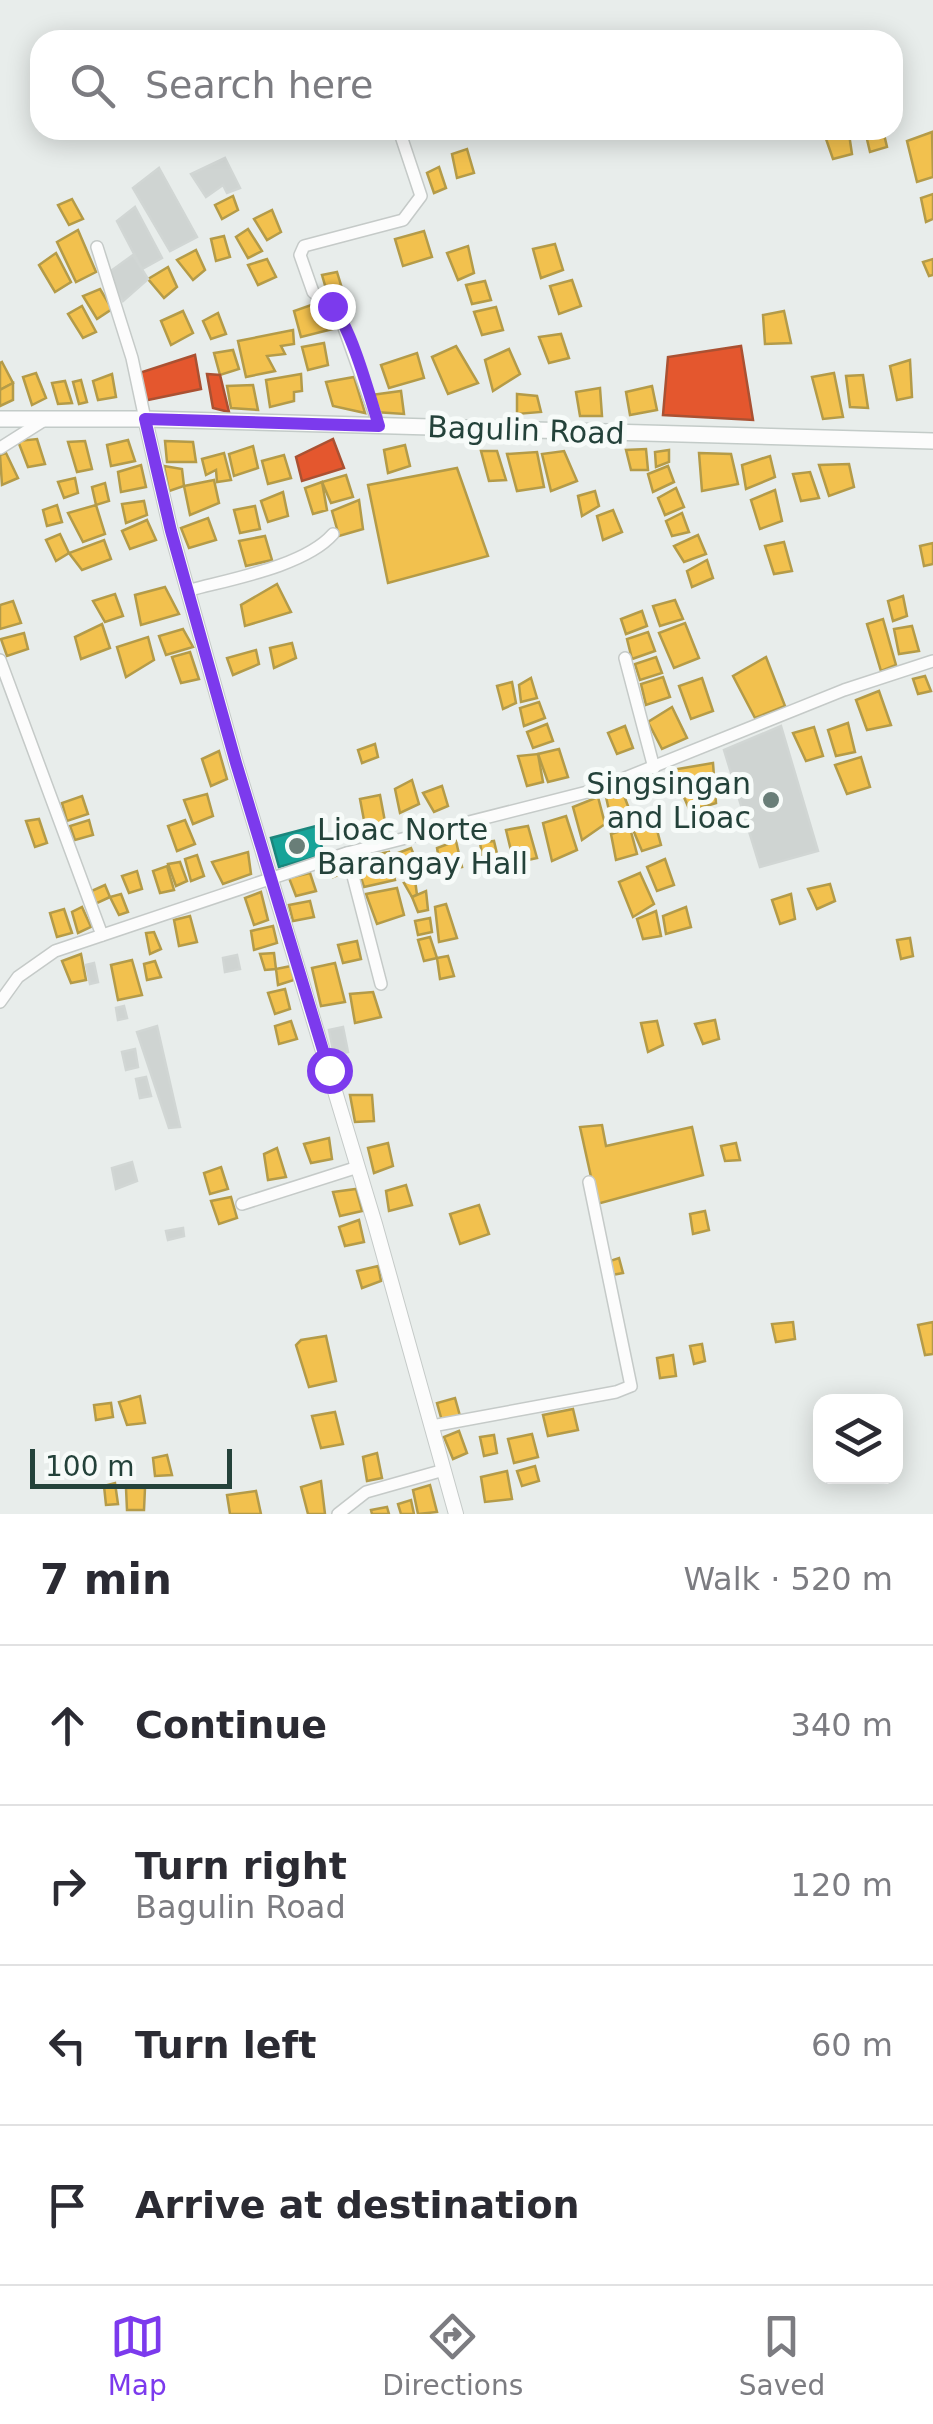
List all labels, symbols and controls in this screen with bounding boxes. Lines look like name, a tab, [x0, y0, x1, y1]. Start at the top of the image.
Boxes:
search box	[30, 30, 903, 140]
icon: search	[65, 58, 120, 113]
text: Search here	[145, 63, 373, 107]
route end	[310, 284, 356, 330]
street label: Bagulin Road	[427, 409, 625, 451]
place label: Singsingan and Lioac	[586, 766, 751, 835]
marker: Singsingan and Lioac	[760, 789, 782, 811]
place label: Lioac Norte Barangay Hall	[317, 812, 528, 881]
marker: Lioac Norte Barangay Hall	[286, 835, 308, 857]
route start	[307, 1048, 353, 1094]
map controls	[813, 1394, 903, 1484]
button: layers	[813, 1394, 903, 1484]
scale bar	[30, 1444, 232, 1488]
text: 100 m	[45, 1450, 135, 1483]
text: 7 min	[40, 1555, 172, 1604]
text: Walk · 520 m	[683, 1560, 893, 1598]
icon: ahead	[40, 1698, 95, 1753]
text: Continue	[135, 1703, 327, 1747]
text: 340 m	[791, 1706, 893, 1744]
text: Turn right	[135, 1844, 347, 1888]
icon: right	[40, 1858, 95, 1913]
text: 120 m	[791, 1866, 893, 1904]
text: Bagulin Road	[135, 1888, 346, 1926]
icon: left	[40, 2018, 95, 2073]
text: Turn left	[135, 2023, 316, 2067]
text: 60 m	[811, 2026, 893, 2064]
icon: arrive	[40, 2178, 95, 2233]
text: Arrive at destination	[135, 2183, 580, 2227]
tab: Map	[108, 2309, 167, 2402]
tab: Directions	[382, 2309, 523, 2402]
tab: Saved	[739, 2309, 825, 2402]

